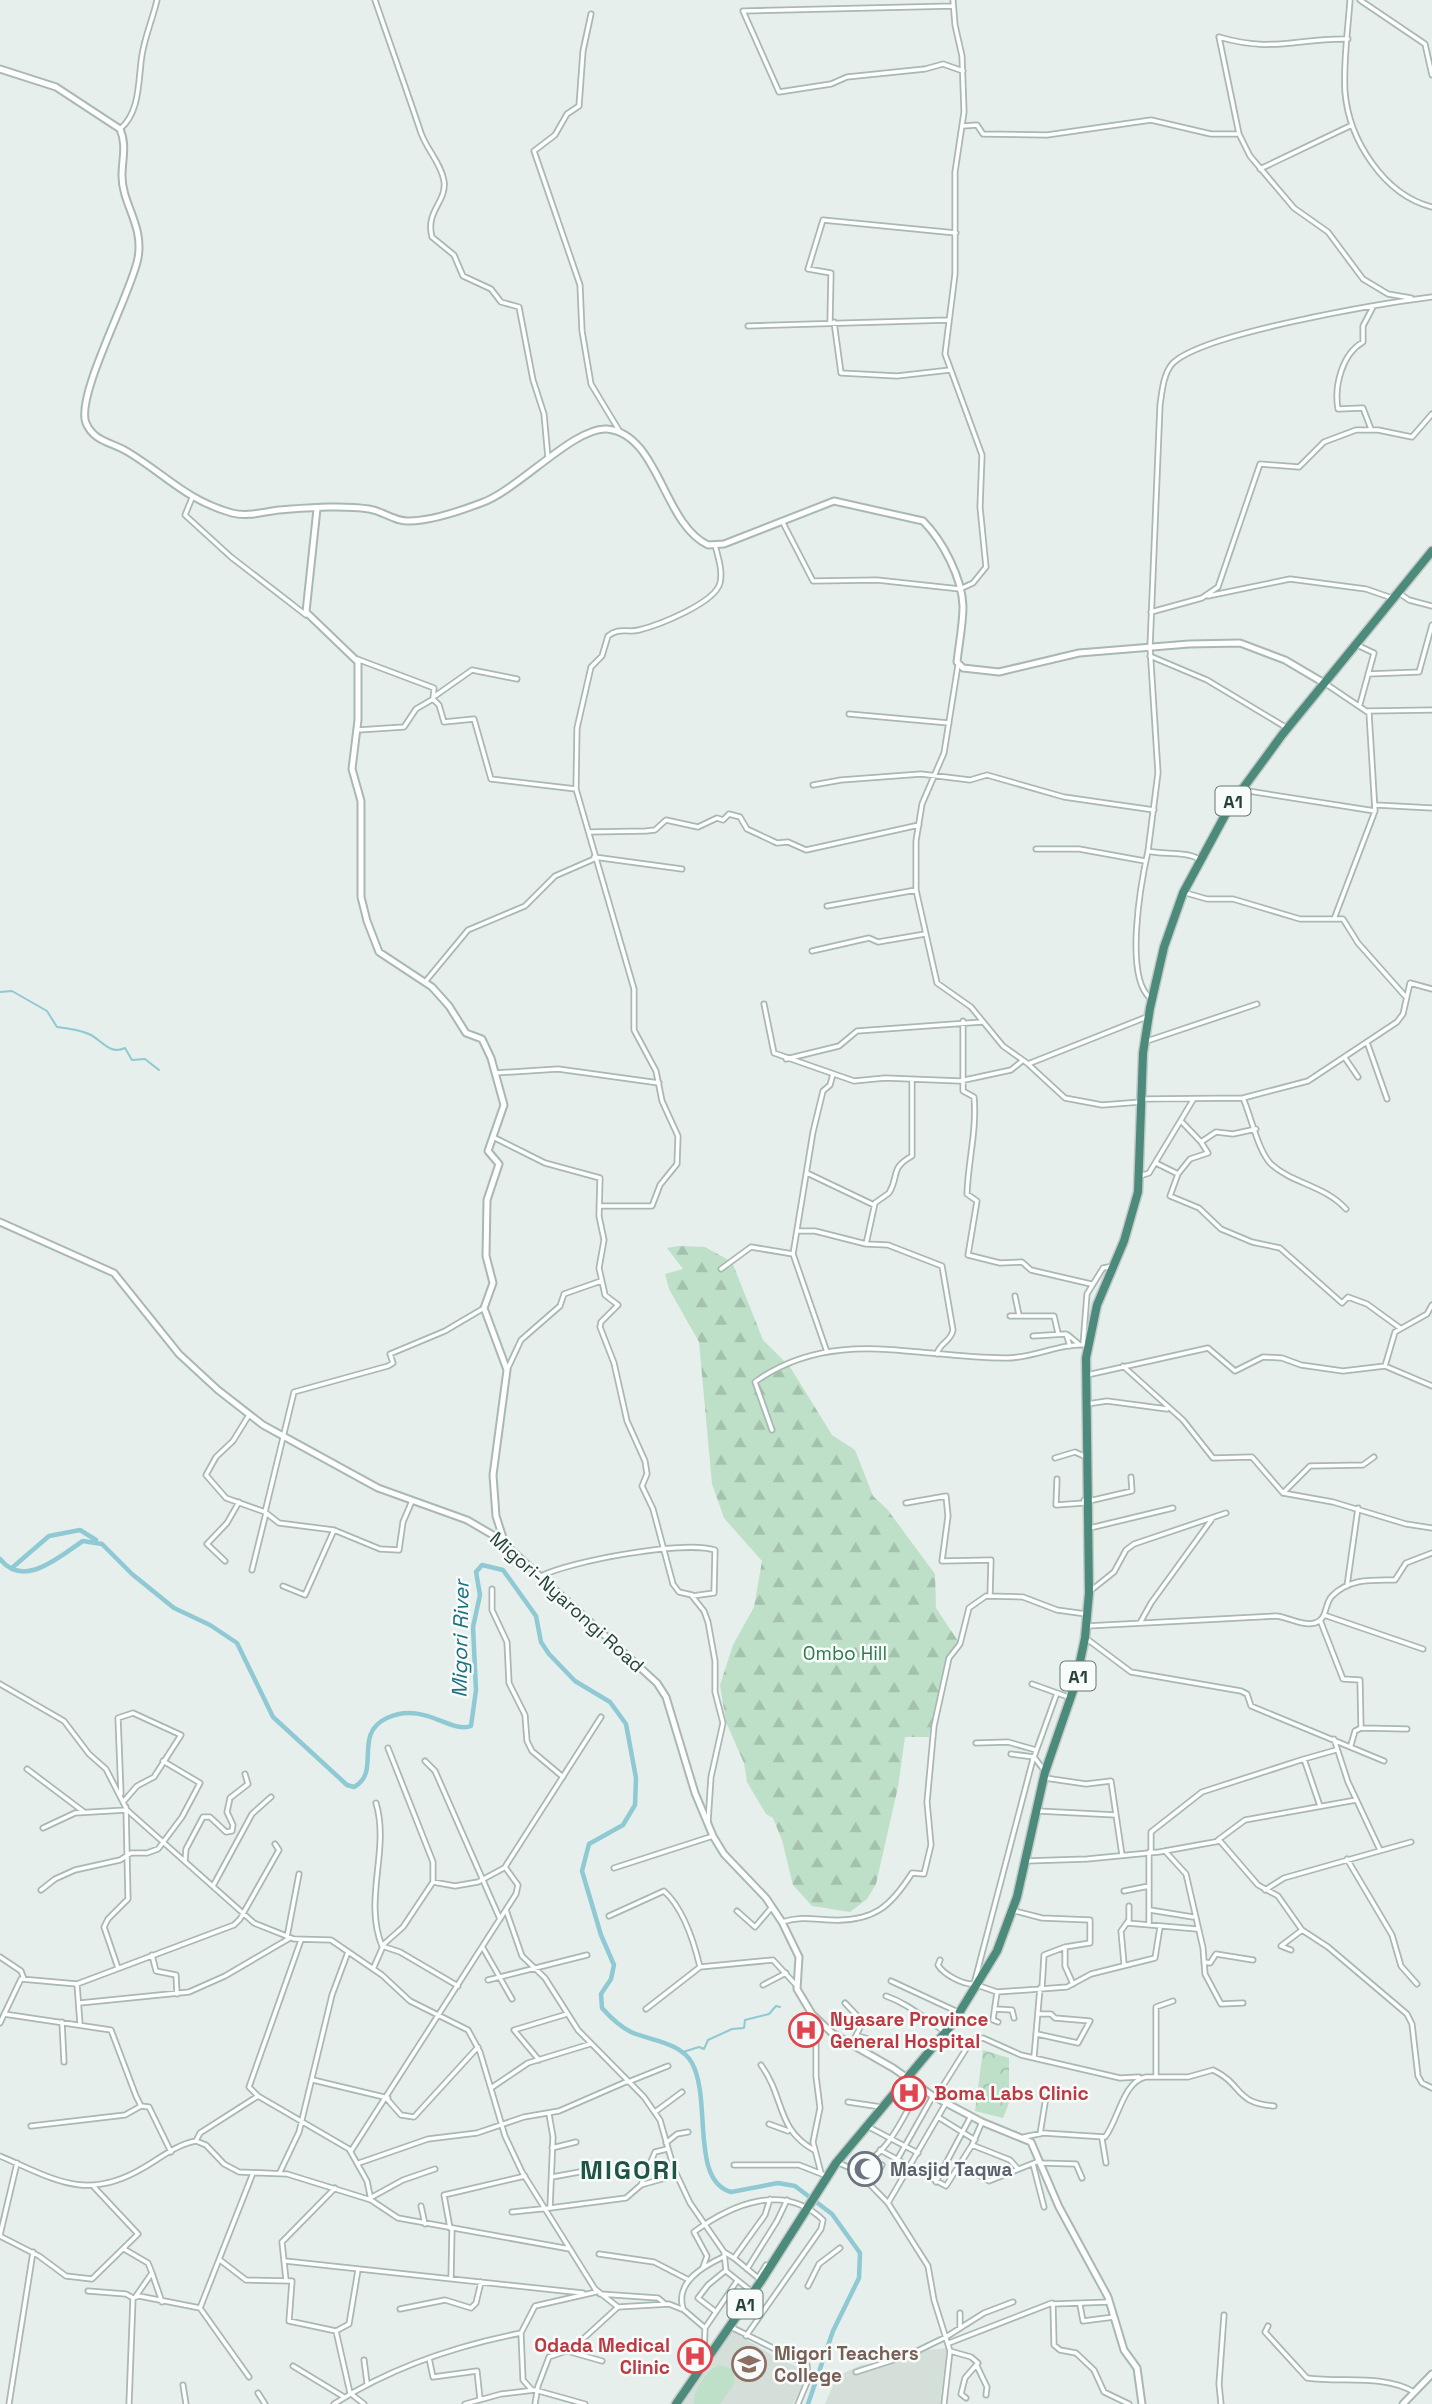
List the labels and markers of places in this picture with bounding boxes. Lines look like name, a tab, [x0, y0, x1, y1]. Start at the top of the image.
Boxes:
place label: Nyasare Province General Hospital	[830, 2007, 988, 2054]
hospital icon: Nyasare Province General Hospital	[787, 2011, 825, 2049]
hospital icon: Boma Labs Clinic	[890, 2074, 928, 2112]
place label: Boma Labs Clinic	[934, 2081, 1089, 2106]
mosque icon: Masjid Taqwa	[846, 2150, 884, 2188]
place label: Masjid Taqwa	[890, 2157, 1012, 2182]
place label: Odada Medical Clinic	[534, 2333, 670, 2380]
hospital icon: Odada Medical Clinic	[676, 2337, 714, 2375]
place label: Migori Teachers College	[774, 2341, 919, 2388]
school or university icon: Migori Teachers College	[730, 2345, 768, 2383]

